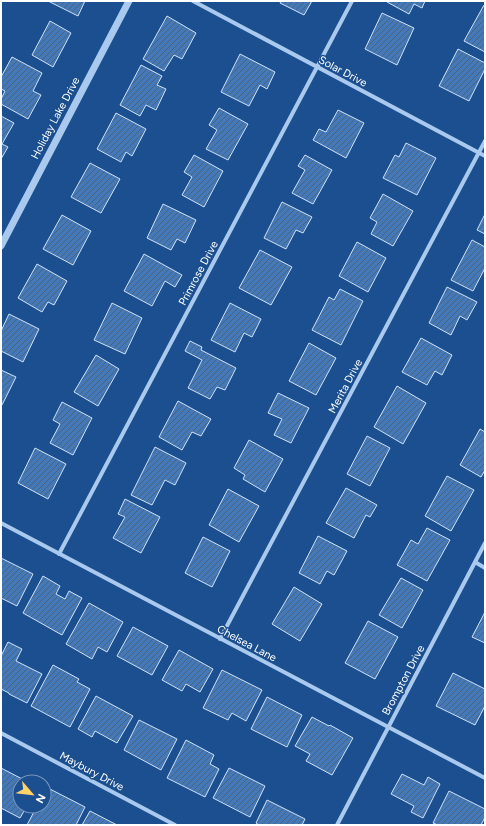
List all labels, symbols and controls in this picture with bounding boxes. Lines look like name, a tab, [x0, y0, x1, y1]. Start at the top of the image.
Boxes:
street label: Solar Drive	[316, 53, 369, 90]
street label: Holiday Lake Drive	[28, 75, 82, 161]
street label: Primrose Drive	[176, 239, 221, 308]
street label: Merita Drive	[326, 357, 365, 416]
street label: Chelsea Lane	[215, 622, 279, 665]
street label: Brompton Drive	[380, 643, 427, 717]
street label: Maybury Drive	[57, 749, 126, 794]
north arrow	[12, 774, 52, 814]
text: N	[33, 792, 48, 805]

